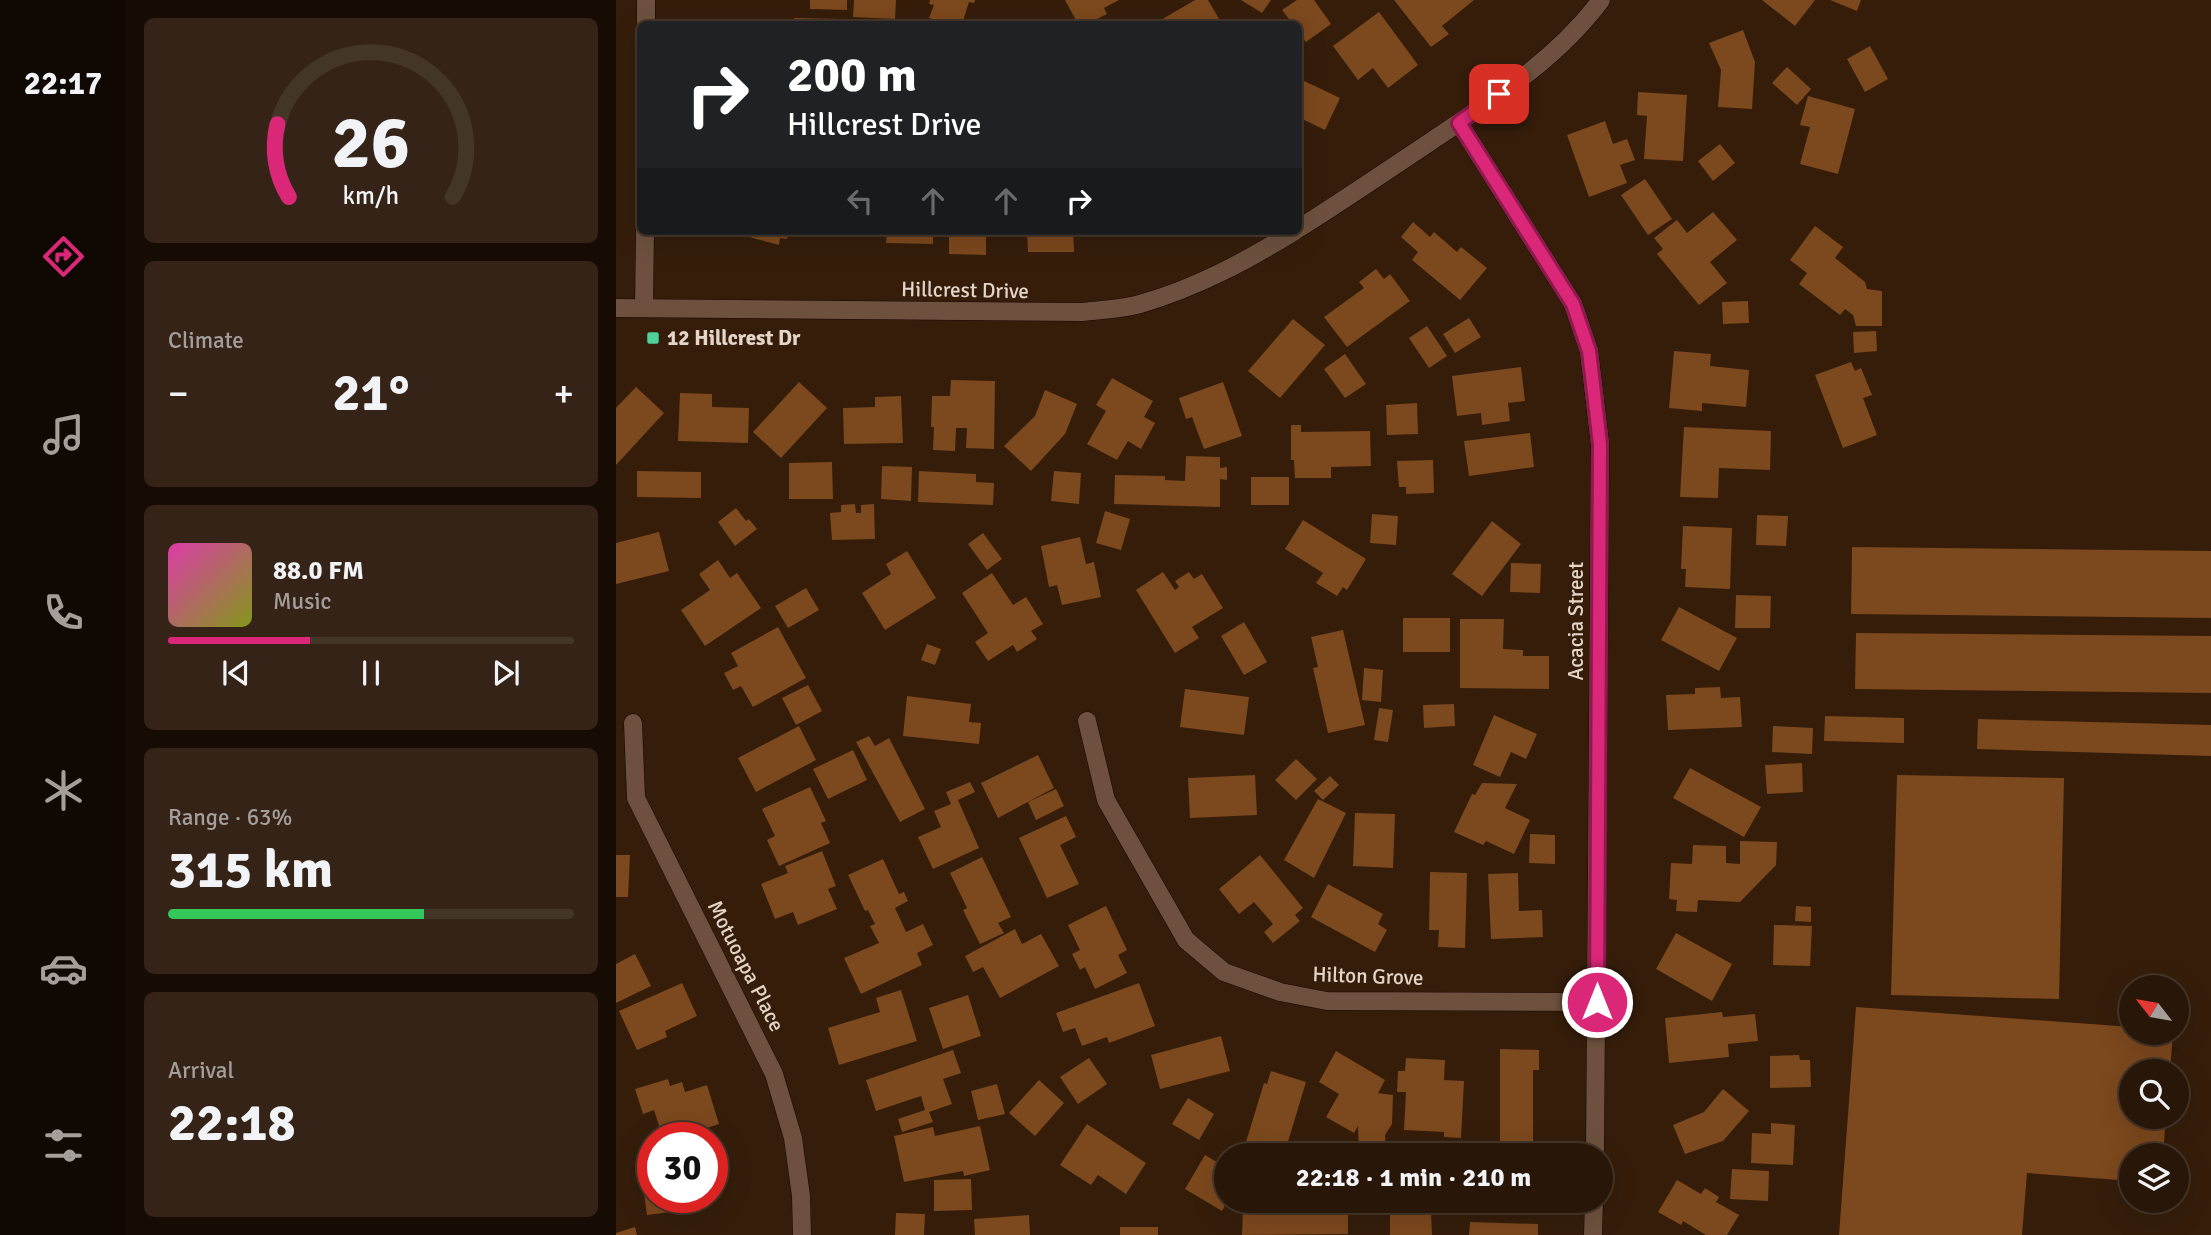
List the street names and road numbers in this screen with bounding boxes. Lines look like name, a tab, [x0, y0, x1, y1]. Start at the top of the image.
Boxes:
street label: Hillcrest Drive	[901, 276, 1029, 304]
street label: Acacia Street	[1563, 562, 1589, 680]
street label: Motuoapa Place	[702, 896, 790, 1036]
street label: Hilton Grove	[1312, 961, 1424, 991]

